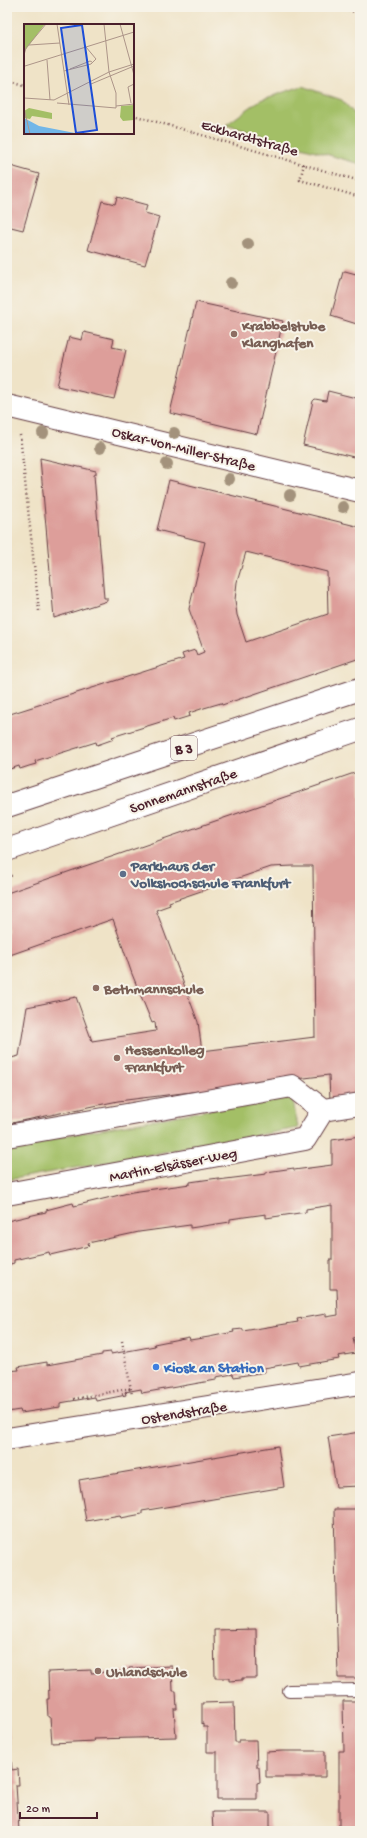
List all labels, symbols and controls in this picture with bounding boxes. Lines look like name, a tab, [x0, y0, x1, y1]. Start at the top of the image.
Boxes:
inset map	[24, 24, 134, 134]
street label: Eckhardtstraße	[199, 117, 300, 161]
place label: Krabbelstube Klanghafen	[241, 318, 326, 353]
marker: Krabbelstube Klanghafen	[229, 329, 239, 339]
street label: Oskar-von-Miller-Straße	[110, 423, 257, 477]
road number: B 3	[171, 736, 197, 760]
street label: Sonnemannstraße	[128, 765, 240, 819]
place label: Parkhaus der Volkshochschule Frankfurt	[130, 858, 292, 893]
marker: Parkhaus der Volkshochschule Frankfurt	[118, 869, 128, 879]
place label: Bethmannschule	[103, 981, 205, 999]
marker: Bethmannschule	[91, 983, 101, 993]
place label: Hessenkolleg Frankfurt	[124, 1042, 205, 1077]
marker: Hessenkolleg Frankfurt	[112, 1053, 122, 1063]
street label: Martin-Elsässer-Weg	[108, 1145, 239, 1187]
place label: Kiosk an Station	[163, 1360, 265, 1378]
marker: Kiosk an Station	[151, 1362, 161, 1372]
street label: Ostendstraße	[140, 1398, 229, 1430]
place label: Uhlandschule	[106, 1664, 188, 1682]
marker: Uhlandschule	[93, 1666, 103, 1676]
scale bar	[20, 1794, 97, 1820]
text: 20 m	[26, 1803, 51, 1817]

